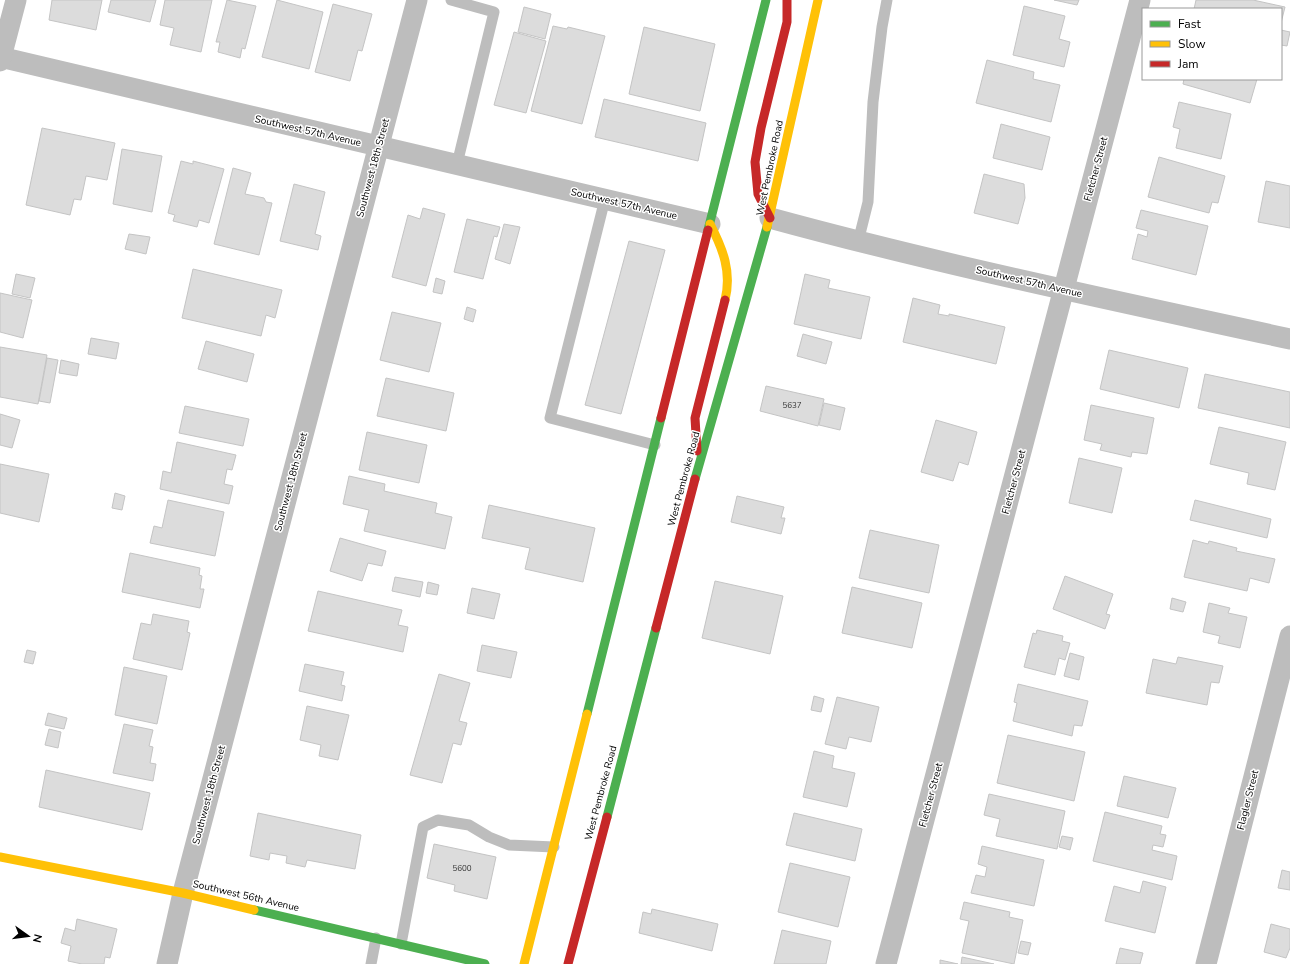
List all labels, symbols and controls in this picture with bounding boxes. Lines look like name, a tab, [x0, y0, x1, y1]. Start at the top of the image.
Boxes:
legend	[1142, 8, 1282, 80]
text: Fast	[1178, 16, 1201, 32]
text: Slow	[1178, 36, 1206, 52]
text: Jam	[1177, 56, 1199, 72]
street label: Southwest 57th Avenue	[253, 112, 363, 150]
street label: Southwest 18th Street	[353, 116, 393, 219]
street label: West Pembroke Road	[753, 119, 787, 217]
street label: Fletcher Street	[1081, 135, 1111, 203]
street label: Southwest 57th Avenue	[569, 185, 679, 223]
street label: Southwest 57th Avenue	[974, 263, 1084, 301]
house number: 5637	[782, 400, 802, 411]
street label: Southwest 18th Street	[271, 430, 311, 533]
street label: West Pembroke Road	[665, 430, 703, 528]
street label: Fletcher Street	[999, 448, 1029, 516]
street label: Southwest 18th Street	[189, 743, 229, 846]
street label: West Pembroke Road	[582, 744, 620, 842]
street label: Fletcher Street	[916, 761, 946, 829]
street label: Flagler Street	[1234, 768, 1262, 831]
house number: 5600	[452, 863, 472, 874]
street label: Southwest 56th Avenue	[191, 877, 301, 915]
north arrow	[8, 916, 48, 956]
text: N	[29, 932, 45, 944]

